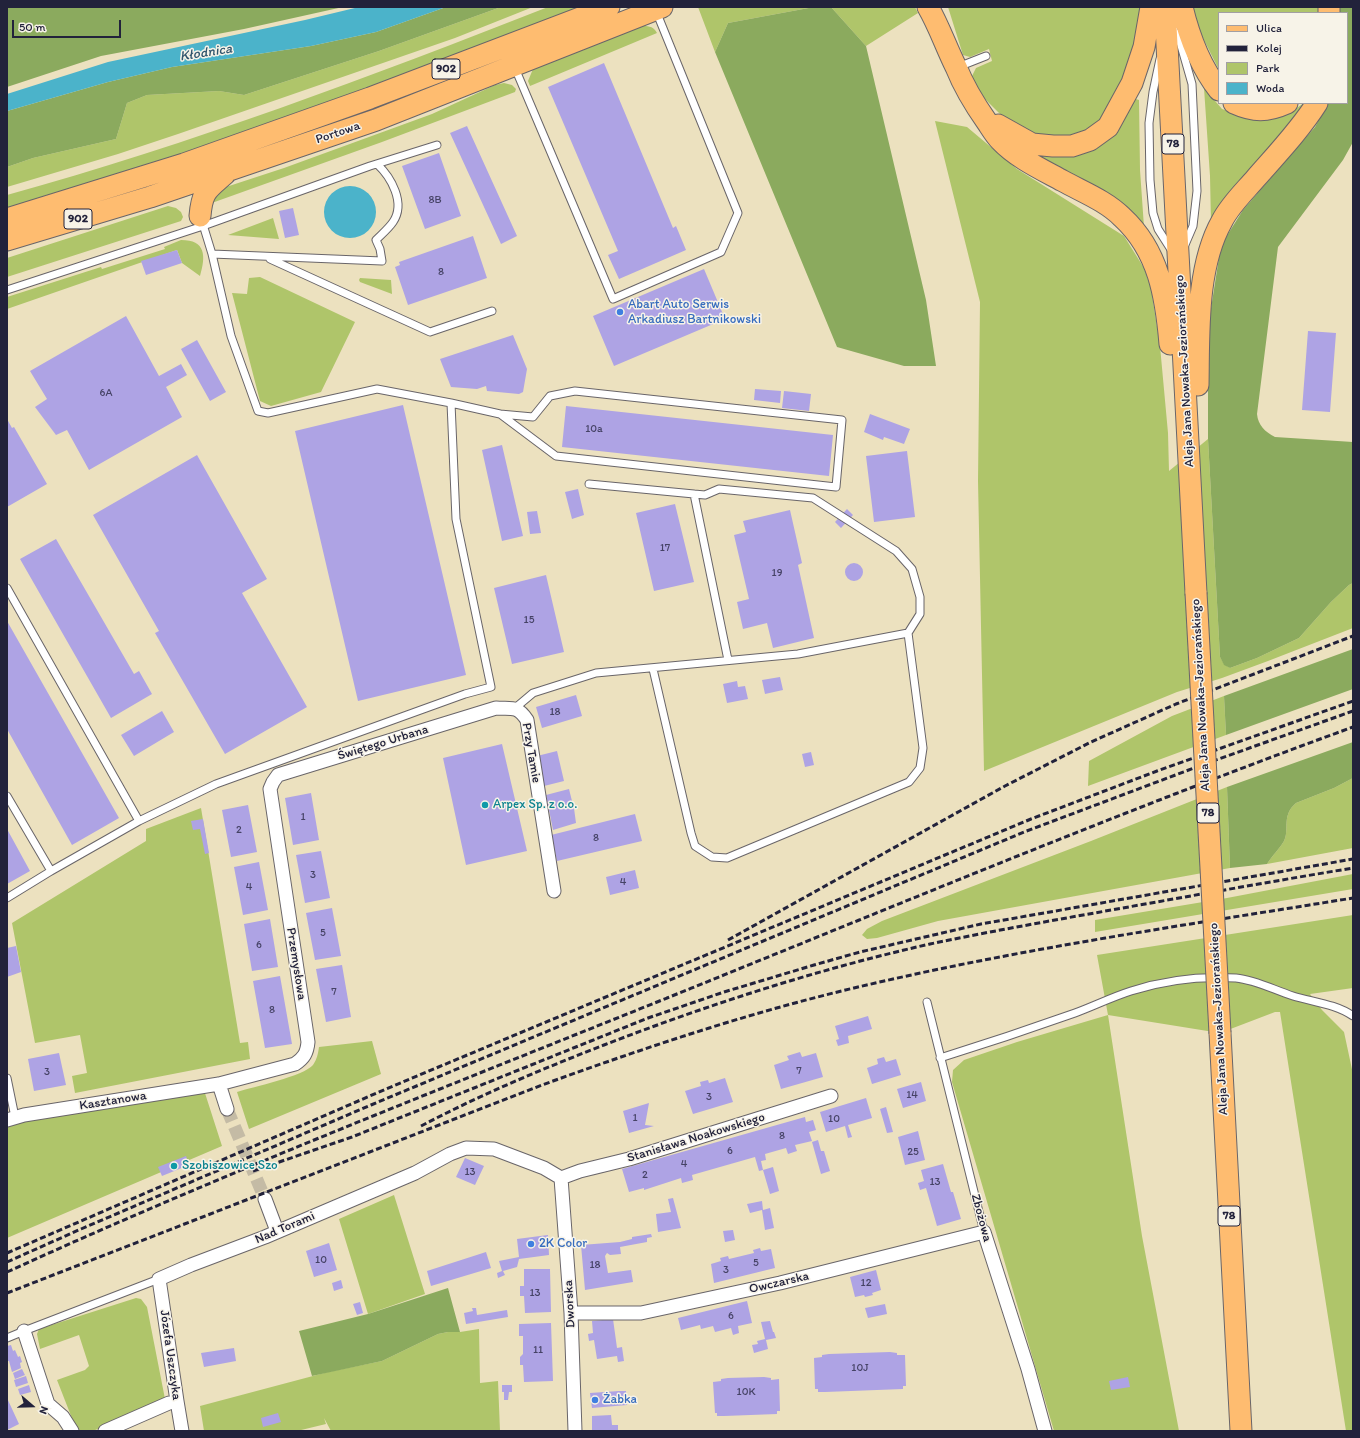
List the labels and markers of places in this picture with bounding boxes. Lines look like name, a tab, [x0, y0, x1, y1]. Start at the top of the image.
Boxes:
place label: Abart Auto Serwis Arkadiusz Bartnikowski	[628, 297, 761, 328]
marker: Abart Auto Serwis Arkadiusz Bartnikowski	[615, 307, 625, 317]
place label: Arpex Sp. z o.o.	[493, 797, 577, 813]
marker: Arpex Sp. z o.o.	[480, 800, 490, 810]
place label: Szobiszowice Szo	[182, 1158, 278, 1174]
marker: Szobiszowice Szo	[169, 1161, 179, 1171]
place label: 2K Color	[539, 1236, 587, 1252]
marker: 2K Color	[526, 1239, 536, 1249]
place label: Żabka	[603, 1392, 637, 1408]
marker: Żabka	[590, 1395, 600, 1405]

